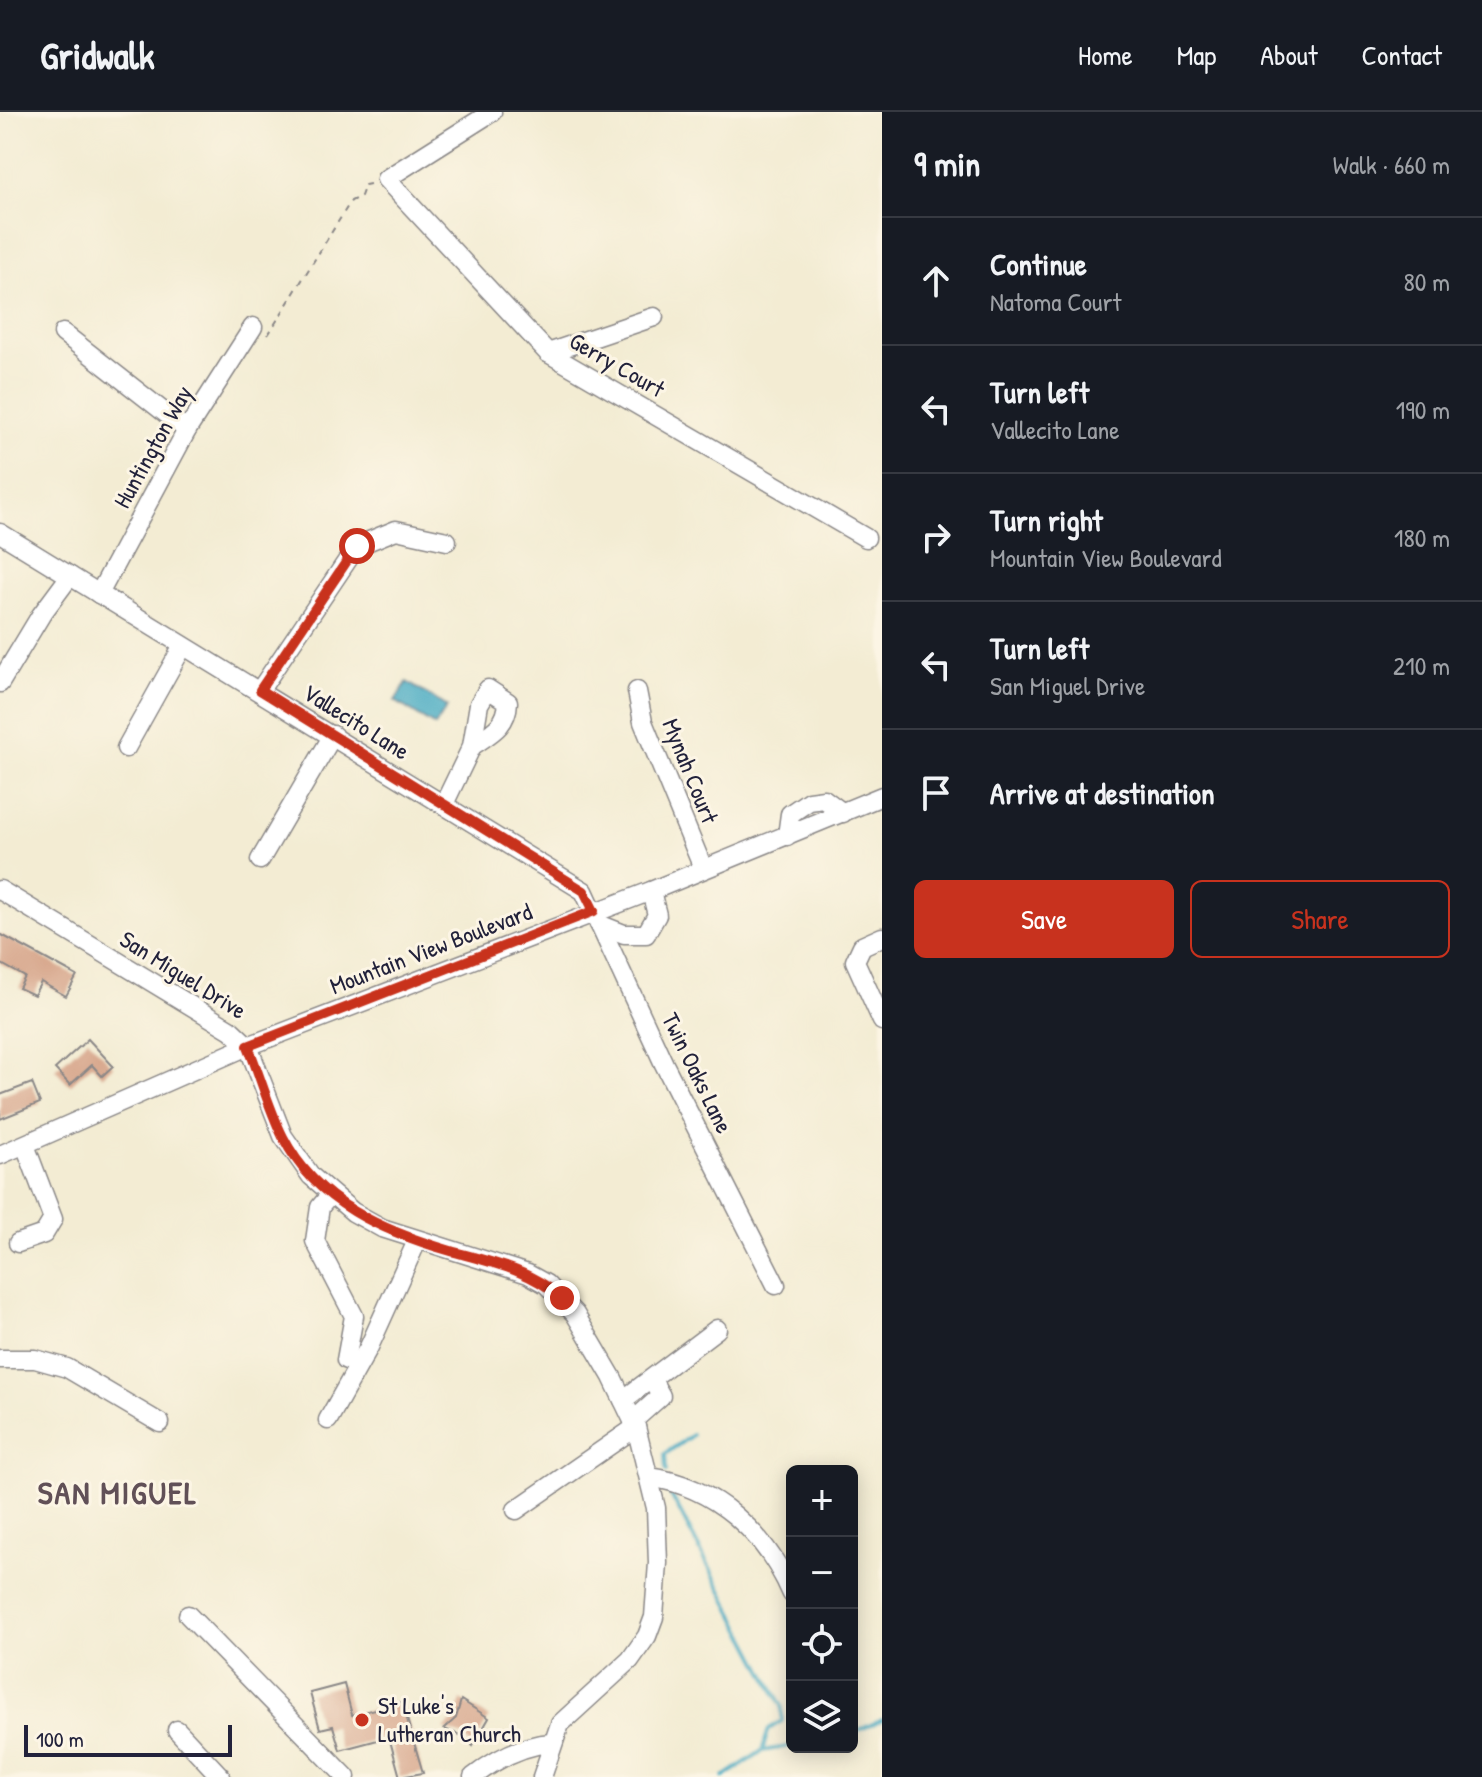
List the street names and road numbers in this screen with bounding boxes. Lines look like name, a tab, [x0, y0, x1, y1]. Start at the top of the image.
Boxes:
street label: Gerry Court	[564, 324, 672, 405]
street label: Huntington Way	[105, 380, 199, 514]
street label: Vallecito Lane	[297, 676, 416, 767]
street label: Mynah Court	[655, 714, 727, 828]
street label: Mountain View Boulevard	[325, 895, 536, 1001]
street label: San Miguel Drive	[114, 923, 253, 1026]
street label: Twin Oaks Lane	[655, 1007, 741, 1139]

